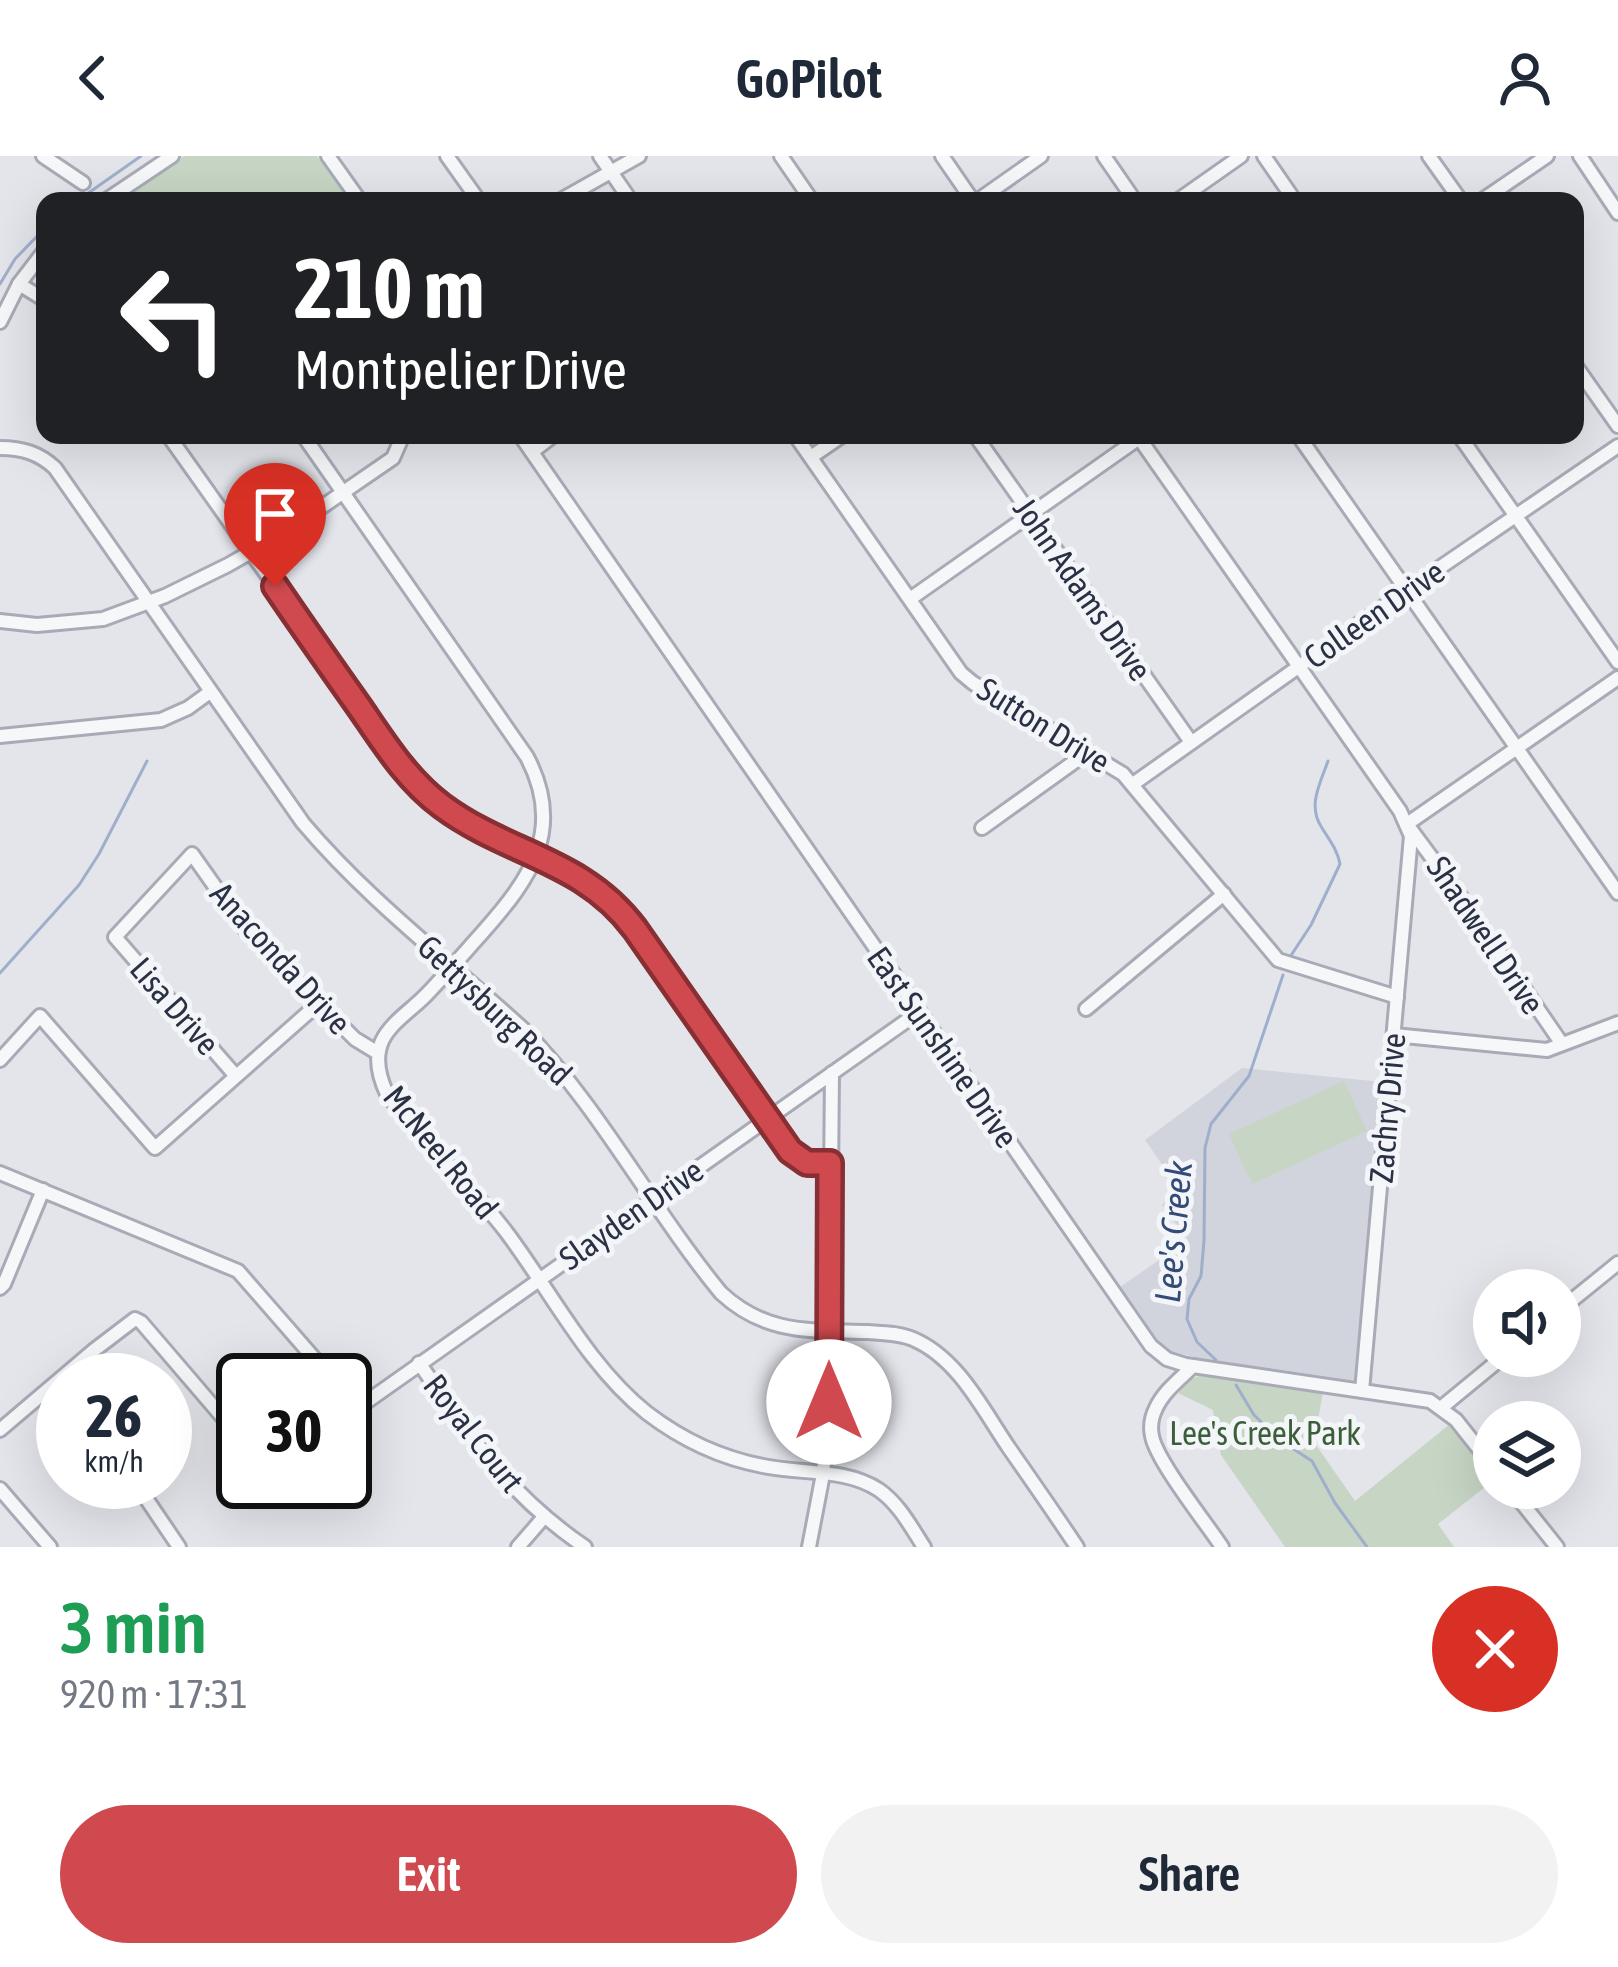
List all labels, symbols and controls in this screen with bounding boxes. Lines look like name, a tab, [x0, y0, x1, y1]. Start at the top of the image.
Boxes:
icon: back	[60, 45, 126, 111]
icon: person	[1492, 45, 1558, 111]
text: GoPilot	[736, 48, 882, 109]
icon: left	[96, 240, 252, 396]
text: 210 m	[294, 240, 484, 336]
text: Montpelier Drive	[294, 339, 627, 400]
pin	[224, 463, 326, 586]
icon: arrive	[242, 481, 308, 547]
street label: John Adams Drive	[1006, 491, 1160, 687]
street label: Colleen Drive	[1297, 552, 1451, 676]
street label: Sutton Drive	[971, 670, 1117, 780]
street label: Shadwell Drive	[1420, 849, 1552, 1021]
street label: Anaconda Drive	[203, 874, 359, 1042]
street label: Gettysburg Road	[410, 927, 580, 1093]
street label: East Sunshine Drive	[860, 940, 1026, 1154]
street label: Lisa Drive	[123, 950, 227, 1062]
street label: Zachry Drive	[1362, 1031, 1412, 1185]
street label: McNeel Road	[376, 1078, 506, 1226]
street label: Slayden Drive	[552, 1151, 710, 1277]
water label: Lee's Creek	[1146, 1158, 1200, 1305]
map controls	[1473, 1269, 1581, 1509]
button: sound	[1473, 1269, 1581, 1377]
position arrow	[766, 1339, 892, 1465]
speed limit sign: 30	[216, 1353, 372, 1509]
street label: Royal Court	[416, 1367, 532, 1499]
text: 26	[86, 1381, 142, 1450]
button: layers	[1473, 1401, 1581, 1509]
park label: Lee's Creek Park	[1169, 1414, 1361, 1452]
text: km/h	[84, 1444, 144, 1478]
text: 3 min	[60, 1586, 207, 1668]
button: close	[1432, 1586, 1558, 1712]
text: 920 m · 17:31	[60, 1672, 248, 1716]
button: Exit	[60, 1805, 797, 1943]
button: Share	[821, 1805, 1558, 1943]

